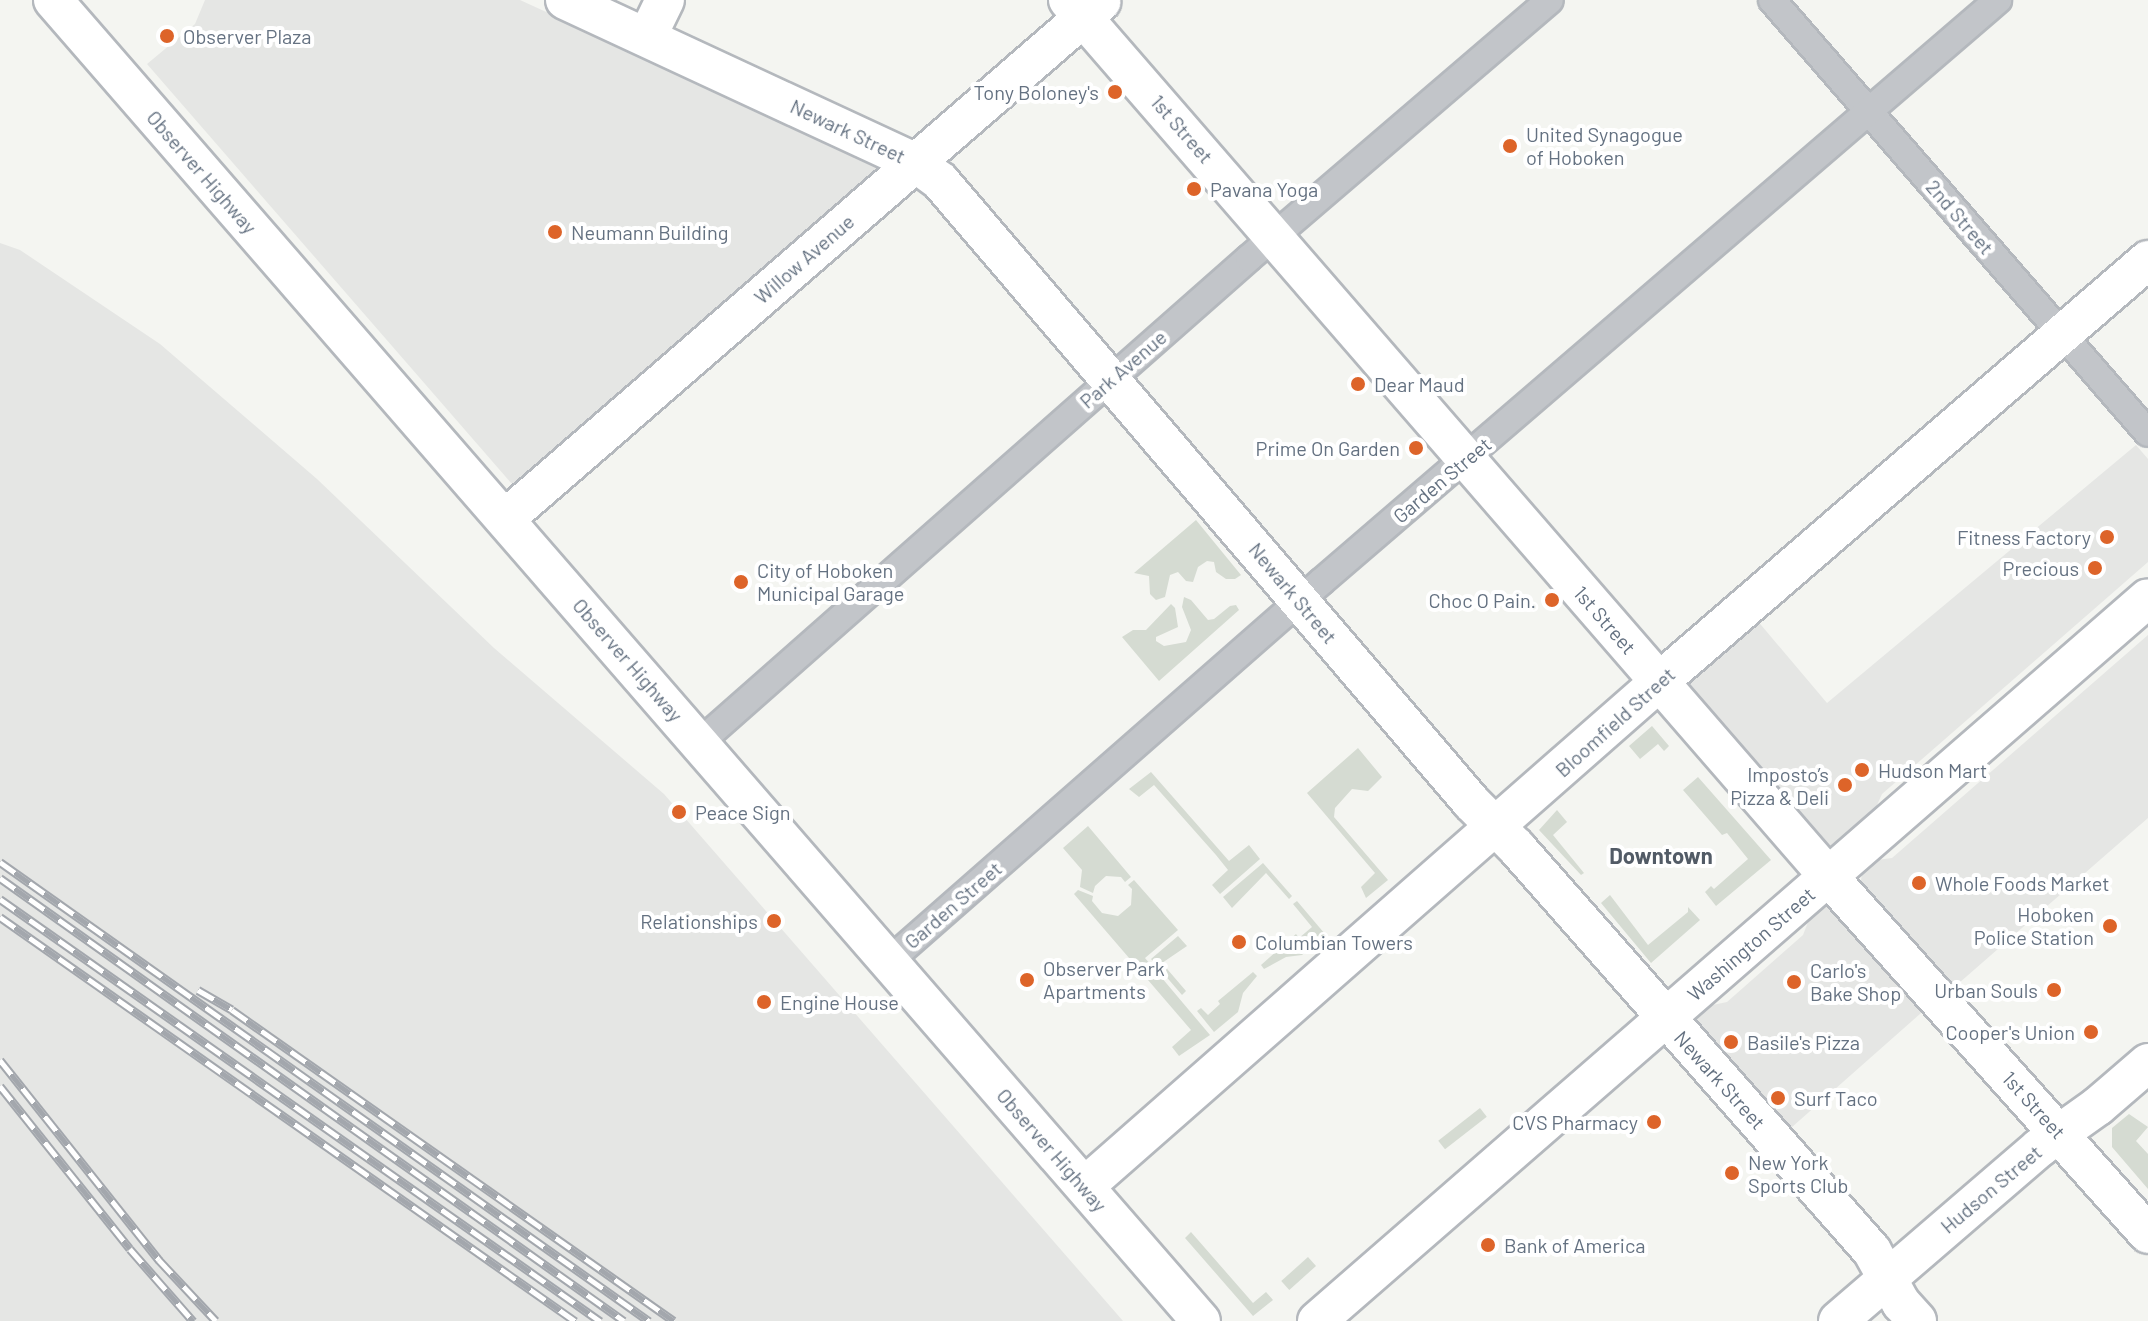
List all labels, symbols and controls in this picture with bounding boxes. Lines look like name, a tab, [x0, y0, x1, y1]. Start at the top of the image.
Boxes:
place label: Observer Plaza	[183, 24, 311, 48]
marker: Observer Plaza	[158, 27, 176, 45]
place label: Tony Boloney's	[973, 80, 1099, 104]
marker: Tony Boloney's	[1106, 83, 1124, 101]
street label: 1st Street	[1146, 90, 1218, 168]
street label: Newark Street	[787, 94, 909, 168]
street label: Observer Highway	[142, 105, 262, 239]
place label: United Synagogue of Hoboken	[1526, 122, 1683, 169]
marker: United Synagogue of Hoboken	[1501, 137, 1519, 155]
street label: 2nd Street	[1921, 175, 1999, 259]
place label: Pavana Yoga	[1210, 177, 1318, 201]
marker: Pavana Yoga	[1185, 180, 1203, 198]
street label: Willow Avenue	[749, 209, 859, 309]
place label: Neumann Building	[571, 220, 728, 244]
marker: Neumann Building	[546, 223, 564, 241]
street label: Park Avenue	[1075, 325, 1171, 413]
place label: Dear Maud	[1374, 372, 1465, 396]
marker: Dear Maud	[1349, 375, 1367, 393]
street label: Garden Street	[1388, 432, 1496, 528]
place label: Prime On Garden	[1256, 436, 1400, 460]
marker: Prime On Garden	[1407, 439, 1425, 457]
place label: Fitness Factory	[1957, 525, 2091, 549]
marker: Fitness Factory	[2098, 528, 2116, 546]
street label: Newark Street	[1244, 538, 1342, 648]
place label: Precious	[2003, 556, 2079, 580]
place label: City of Hoboken Municipal Garage	[757, 558, 904, 605]
marker: Precious	[2086, 559, 2104, 577]
marker: City of Hoboken Municipal Garage	[732, 573, 750, 591]
street label: 1st Street	[1569, 581, 1641, 659]
place label: Choc O Pain.	[1428, 588, 1536, 612]
marker: Choc O Pain.	[1543, 591, 1561, 609]
street label: Observer Highway	[568, 593, 688, 727]
street label: Bloomfield Street	[1550, 662, 1680, 782]
place label: Hudson Mart	[1878, 758, 1987, 782]
marker: Hudson Mart	[1853, 761, 1871, 779]
place label: Imposto’s Pizza & Deli	[1730, 762, 1829, 809]
marker: Imposto’s Pizza & Deli	[1836, 776, 1854, 794]
place label: Peace Sign	[695, 800, 791, 824]
marker: Peace Sign	[670, 803, 688, 821]
district label: Downtown	[1609, 843, 1713, 869]
street label: Garden Street	[900, 856, 1006, 954]
place label: Whole Foods Market	[1935, 871, 2109, 895]
marker: Whole Foods Market	[1910, 874, 1928, 892]
street label: Washington Street	[1682, 882, 1820, 1006]
place label: Hoboken Police Station	[1974, 902, 2094, 949]
place label: Relationships	[640, 909, 758, 933]
marker: Relationships	[765, 912, 783, 930]
marker: Hoboken Police Station	[2101, 917, 2119, 935]
place label: Columbian Towers	[1255, 930, 1413, 954]
marker: Columbian Towers	[1230, 933, 1248, 951]
place label: Observer Park Apartments	[1043, 956, 1165, 1003]
place label: Carlo's Bake Shop	[1810, 958, 1901, 1005]
marker: Observer Park Apartments	[1018, 971, 1036, 989]
marker: Carlo's Bake Shop	[1785, 973, 1803, 991]
place label: Urban Souls	[1934, 978, 2038, 1002]
marker: Urban Souls	[2045, 981, 2063, 999]
place label: Engine House	[780, 990, 899, 1014]
marker: Engine House	[755, 993, 773, 1011]
place label: Cooper's Union	[1945, 1020, 2075, 1044]
marker: Cooper's Union	[2082, 1023, 2100, 1041]
street label: Newark Street	[1670, 1026, 1770, 1134]
place label: Basile's Pizza	[1747, 1030, 1860, 1054]
marker: Basile's Pizza	[1722, 1033, 1740, 1051]
street label: 1st Street	[1997, 1066, 2071, 1144]
street label: Observer Highway	[992, 1083, 1112, 1217]
place label: Surf Taco	[1794, 1086, 1878, 1110]
marker: Surf Taco	[1769, 1089, 1787, 1107]
place label: CVS Pharmacy	[1512, 1110, 1638, 1134]
marker: CVS Pharmacy	[1645, 1113, 1663, 1131]
street label: Hudson Street	[1936, 1140, 2046, 1238]
place label: New York Sports Club	[1748, 1150, 1848, 1197]
marker: New York Sports Club	[1723, 1164, 1741, 1182]
place label: Bank of America	[1504, 1233, 1646, 1257]
marker: Bank of America	[1479, 1236, 1497, 1254]

